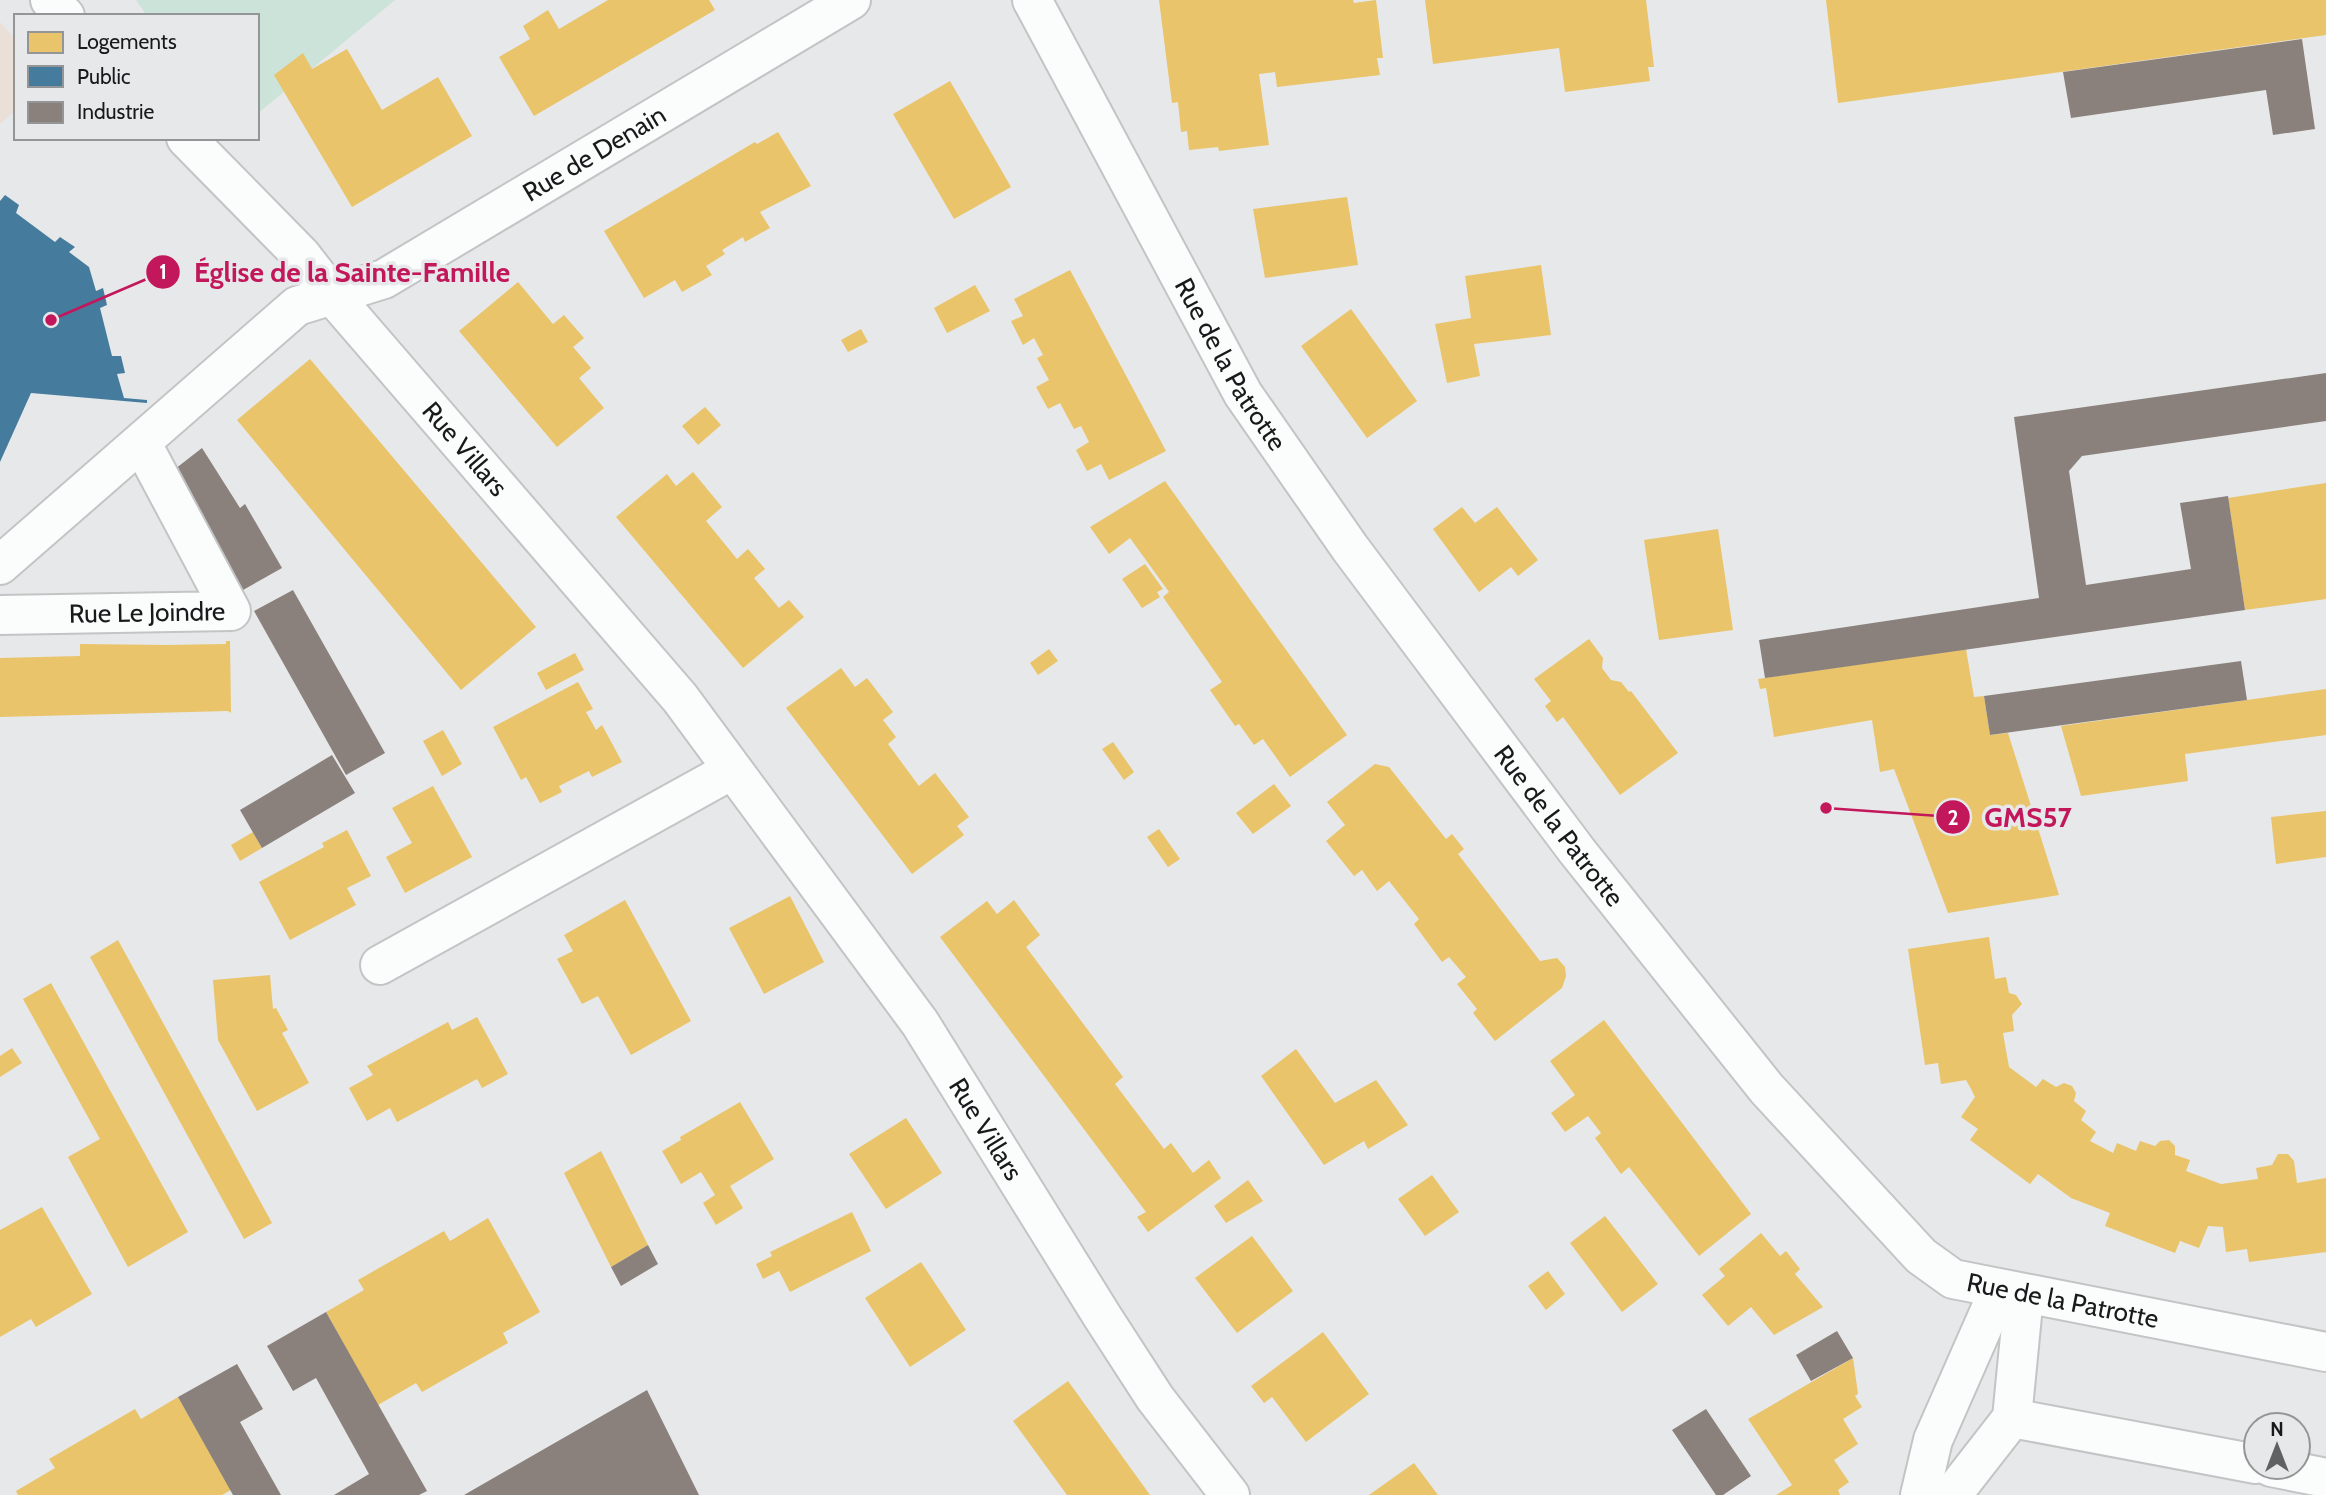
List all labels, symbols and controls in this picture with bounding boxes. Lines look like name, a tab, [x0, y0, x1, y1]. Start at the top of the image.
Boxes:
legend	[14, 14, 259, 140]
text: Logements	[77, 29, 177, 54]
text: Public	[77, 64, 131, 89]
street label: Rue de Denain	[517, 98, 671, 208]
text: Industrie	[77, 99, 154, 124]
callout: Église de la Sainte-Famille	[145, 247, 524, 296]
text: Église de la Sainte-Famille	[194, 255, 510, 289]
text: 1	[159, 259, 167, 284]
street label: Rue de la Patrotte	[1168, 273, 1293, 457]
street label: Rue Villars	[415, 395, 515, 503]
street label: Rue Le Joindre	[69, 595, 225, 630]
street label: Rue de la Patrotte	[1487, 739, 1631, 913]
callout: GMS57	[1935, 793, 2086, 842]
text: GMS57	[1984, 800, 2072, 834]
text: 2	[1947, 805, 1959, 830]
street label: Rue Villars	[942, 1072, 1030, 1186]
street label: Rue de la Patrotte	[1964, 1266, 2161, 1335]
north arrow	[2242, 1411, 2312, 1481]
text: N	[2270, 1418, 2284, 1441]

